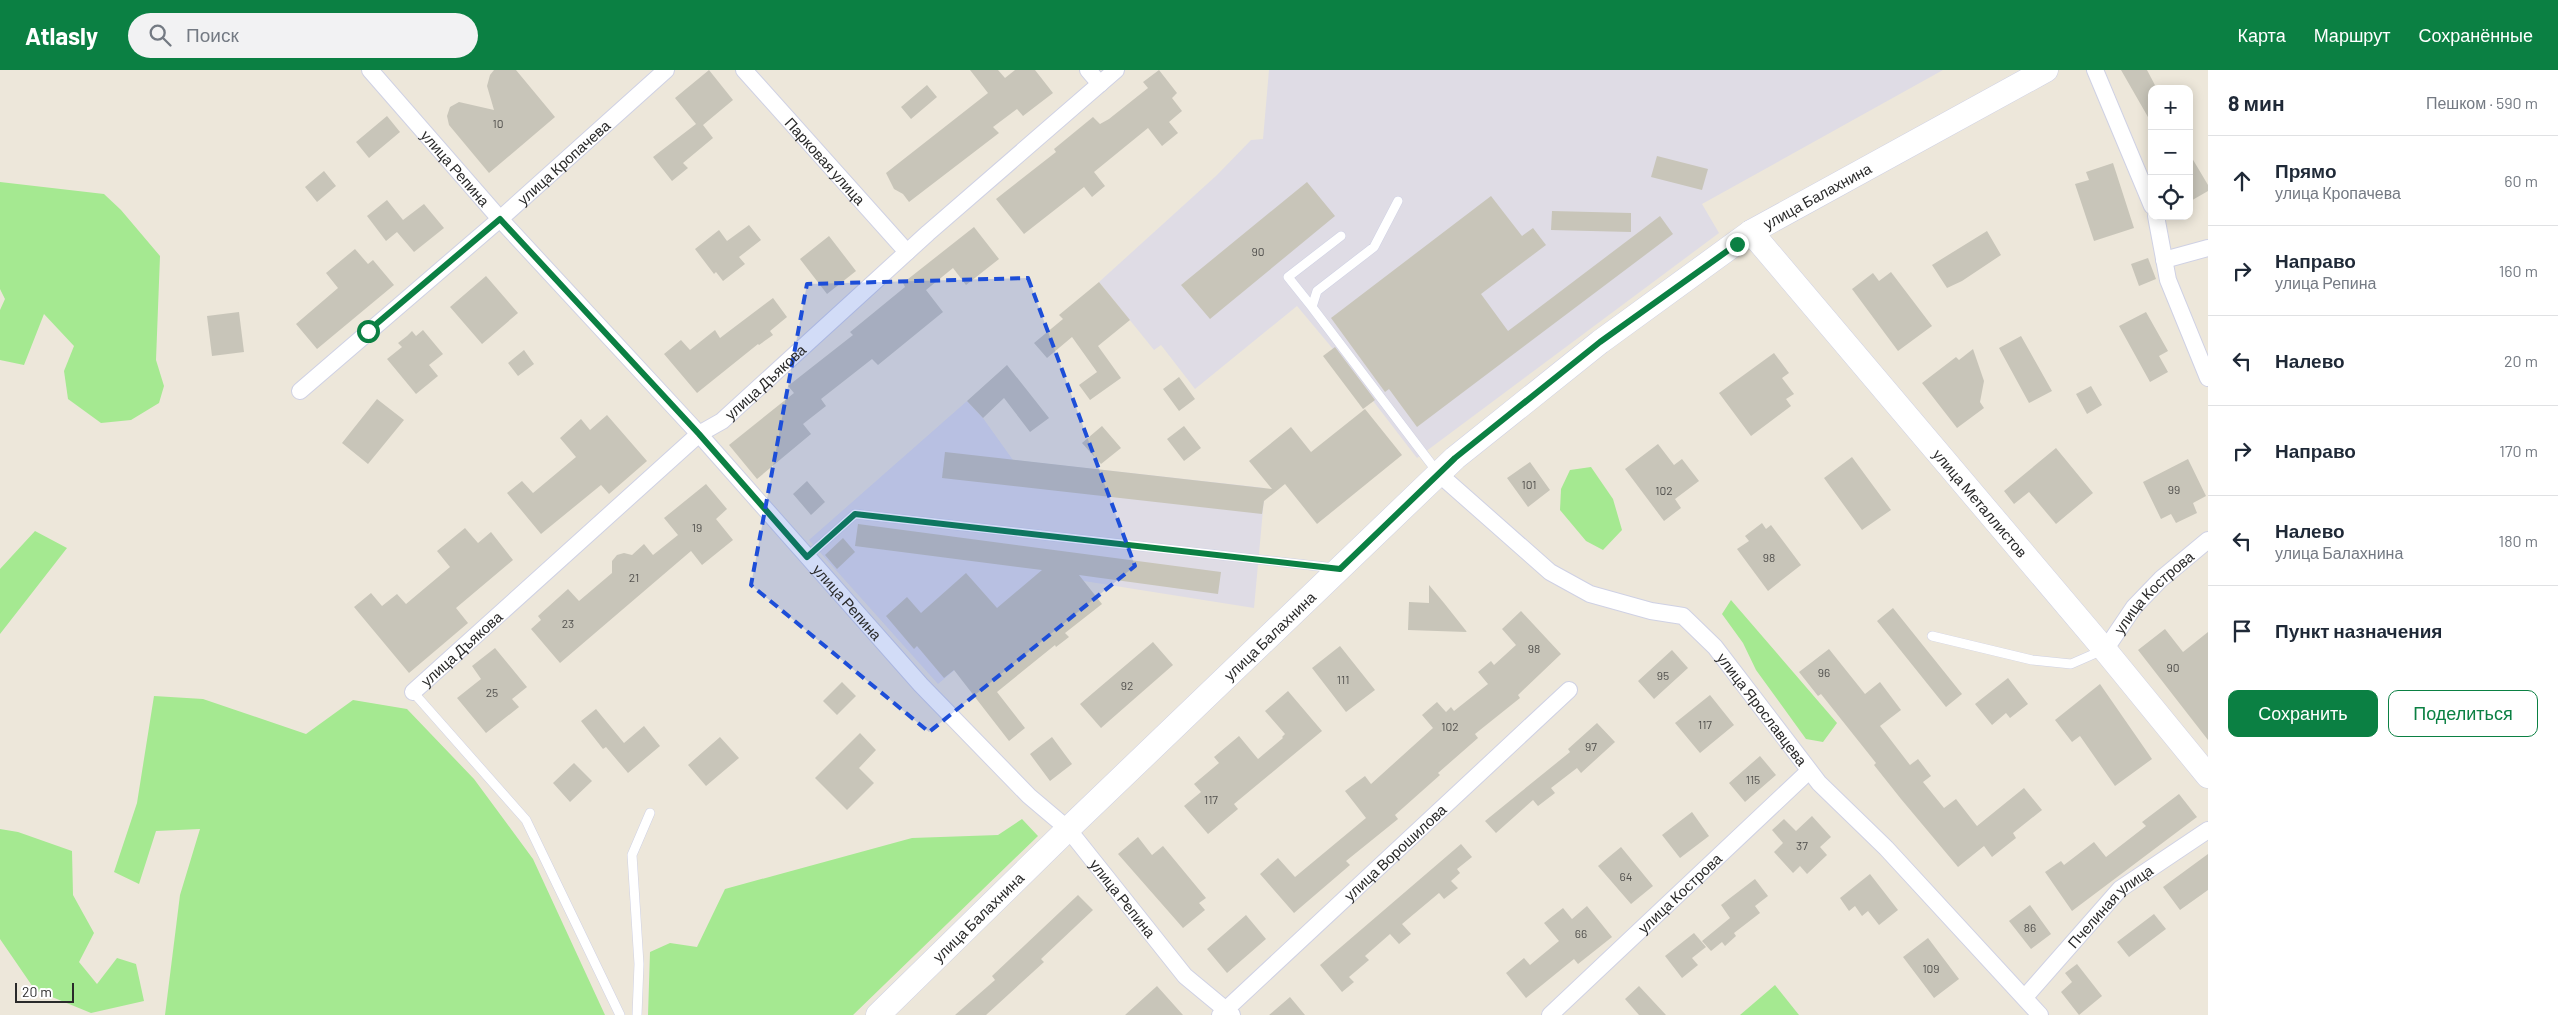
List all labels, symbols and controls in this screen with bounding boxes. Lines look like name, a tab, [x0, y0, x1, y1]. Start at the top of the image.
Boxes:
search box	[128, 13, 478, 58]
text: Atlasly	[25, 21, 98, 50]
icon: search	[146, 21, 174, 49]
text: Поиск	[186, 23, 239, 46]
text: Карта	[2238, 24, 2286, 46]
text: Маршрут	[2314, 24, 2390, 46]
text: Сохранённые	[2418, 24, 2533, 46]
map controls	[2148, 85, 2193, 220]
button: +	[2148, 85, 2193, 130]
text: 8 мин	[2228, 90, 2285, 115]
text: Пешком · 590 m	[2426, 93, 2538, 112]
street label: Парковая улица	[782, 113, 870, 209]
street label: улица Кропачева	[513, 115, 614, 208]
house number: 10	[493, 116, 503, 130]
street label: улица Репина	[417, 126, 494, 210]
button: −	[2148, 130, 2193, 175]
street label: улица Балахнина	[1760, 158, 1875, 233]
text: Прямо	[2275, 159, 2337, 182]
icon: ahead	[2228, 167, 2256, 195]
text: 60 m	[2504, 171, 2538, 190]
button: locate	[2148, 175, 2193, 220]
text: улица Кропачева	[2275, 183, 2401, 202]
route end	[1726, 233, 1749, 256]
house number: 90	[1251, 244, 1265, 258]
text: Направо	[2275, 249, 2356, 272]
icon: right	[2228, 257, 2256, 285]
text: 160 m	[2499, 261, 2538, 280]
text: улица Репина	[2275, 273, 2376, 292]
route start	[357, 320, 380, 343]
street label: улица Дъякова	[721, 340, 810, 423]
icon: left	[2228, 347, 2256, 375]
text: Налево	[2275, 349, 2345, 372]
text: 20 m	[2504, 351, 2538, 370]
icon: right	[2228, 437, 2256, 465]
text: Направо	[2275, 439, 2356, 462]
text: 170 m	[2499, 441, 2538, 460]
street label: улица Металлистов	[1930, 445, 2031, 561]
house number: 101	[1522, 477, 1536, 491]
house number: 99	[2168, 482, 2180, 496]
house number: 102	[1655, 483, 1673, 497]
text: Налево	[2275, 519, 2345, 542]
house number: 19	[692, 520, 702, 534]
icon: left	[2228, 527, 2256, 555]
text: 180 m	[2499, 531, 2538, 550]
text: улица Балахнина	[2275, 543, 2403, 562]
street label: улица Кострова	[2110, 546, 2198, 637]
house number: 98	[1763, 550, 1775, 564]
street label: улица Репина	[809, 560, 886, 644]
house number: 21	[629, 570, 639, 584]
street label: улица Балахнина	[1220, 587, 1320, 684]
street label: улица Дъякова	[417, 607, 506, 690]
house number: 23	[562, 616, 574, 630]
icon: arrive	[2228, 617, 2256, 645]
text: Пункт назначения	[2275, 619, 2442, 642]
house number: 98	[1528, 641, 1540, 655]
street label: улица Ярославцева	[1714, 649, 1812, 770]
house number: 90	[2166, 660, 2180, 674]
house number: 96	[1818, 665, 1830, 679]
house number: 95	[1657, 668, 1669, 682]
house number: 111	[1337, 672, 1349, 686]
house number: 92	[1121, 678, 1133, 692]
house number: 25	[486, 685, 498, 699]
button: Сохранить	[2228, 690, 2378, 737]
button: Поделиться	[2388, 690, 2538, 737]
house number: 117	[1698, 717, 1712, 731]
house number: 102	[1441, 719, 1459, 733]
house number: 97	[1585, 739, 1597, 753]
house number: 115	[1746, 772, 1760, 786]
house number: 117	[1204, 792, 1218, 806]
street label: улица Ворошилова	[1340, 800, 1450, 904]
house number: 37	[1796, 838, 1808, 852]
street label: улица Кострова	[1634, 849, 1726, 937]
street label: улица Репина	[1086, 855, 1160, 941]
street label: Пчелиная улица	[2064, 860, 2157, 951]
street label: улица Балахнина	[929, 868, 1028, 966]
house number: 64	[1620, 869, 1632, 883]
house number: 86	[2024, 920, 2036, 934]
house number: 66	[1575, 926, 1587, 940]
house number: 109	[1922, 961, 1940, 975]
scale bar	[15, 980, 74, 1003]
text: 20 m	[22, 983, 52, 1000]

